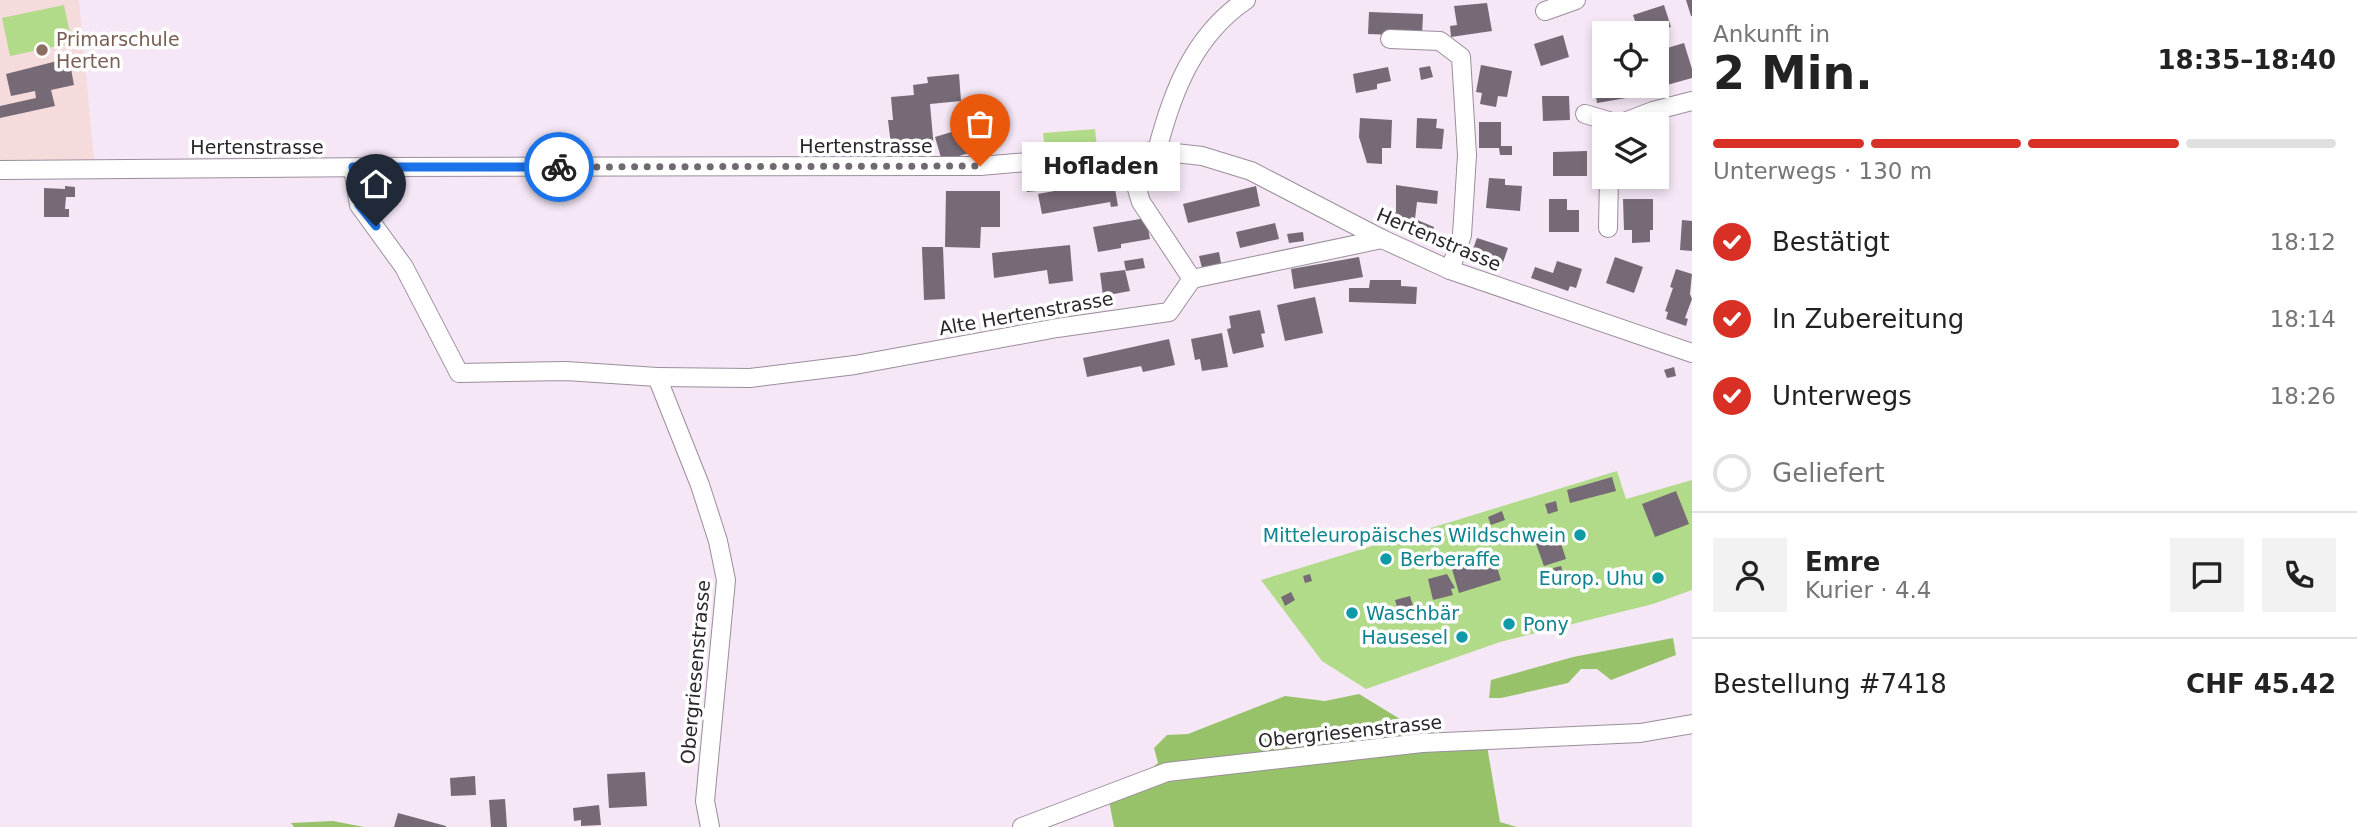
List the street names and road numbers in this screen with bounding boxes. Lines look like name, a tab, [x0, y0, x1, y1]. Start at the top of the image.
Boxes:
street label: Hertenstrasse	[799, 135, 933, 157]
street label: Hertenstrasse	[190, 136, 324, 158]
street label: Hertenstrasse	[1373, 203, 1505, 275]
street label: Alte Hertenstrasse	[937, 287, 1115, 339]
street label: Obergriesenstrasse	[676, 579, 714, 765]
street label: Obergriesenstrasse	[1257, 710, 1443, 752]

